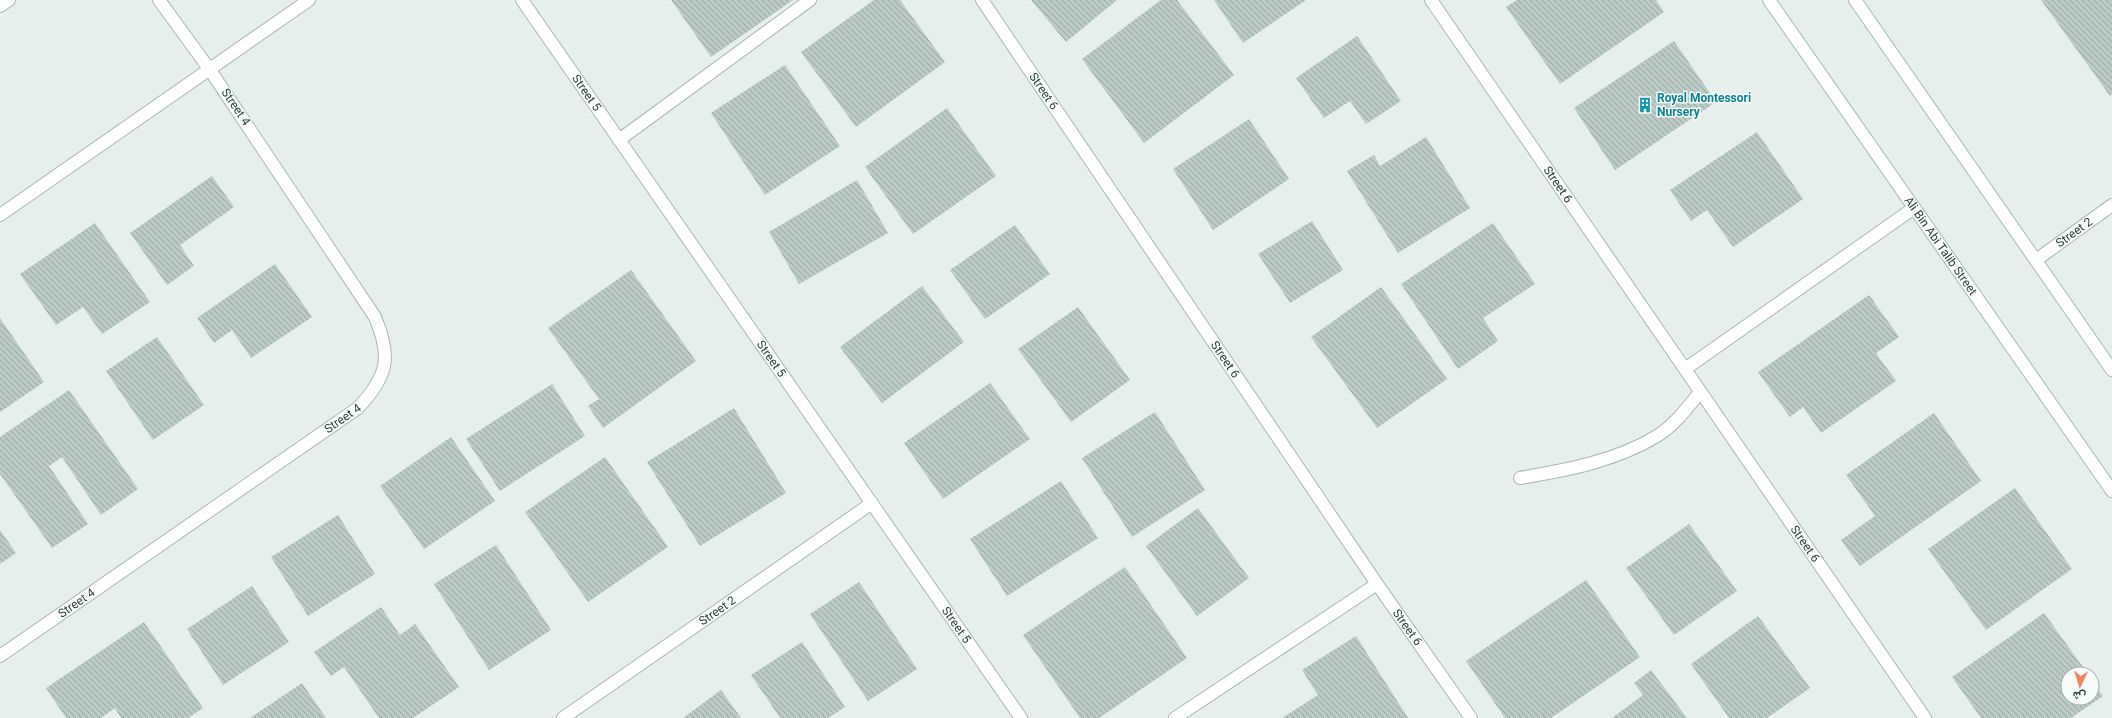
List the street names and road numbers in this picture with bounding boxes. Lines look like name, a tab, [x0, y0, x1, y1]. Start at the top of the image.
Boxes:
street label: Street 6	[1026, 70, 1061, 112]
street label: Street 5	[569, 72, 604, 114]
street label: Street 4	[219, 86, 254, 128]
street label: Street 6	[1540, 163, 1576, 206]
street label: Ali Bin Abi Talib Street	[1901, 194, 1980, 298]
street label: Street 2	[2053, 214, 2095, 250]
street label: Street 5	[754, 338, 789, 380]
street label: Street 6	[1208, 338, 1243, 381]
street label: Street 4	[322, 401, 364, 436]
street label: Street 6	[1788, 523, 1823, 565]
street label: Street 4	[55, 585, 98, 621]
street label: Street 2	[696, 593, 739, 628]
street label: Street 5	[939, 604, 974, 646]
street label: Street 6	[1390, 606, 1425, 649]

